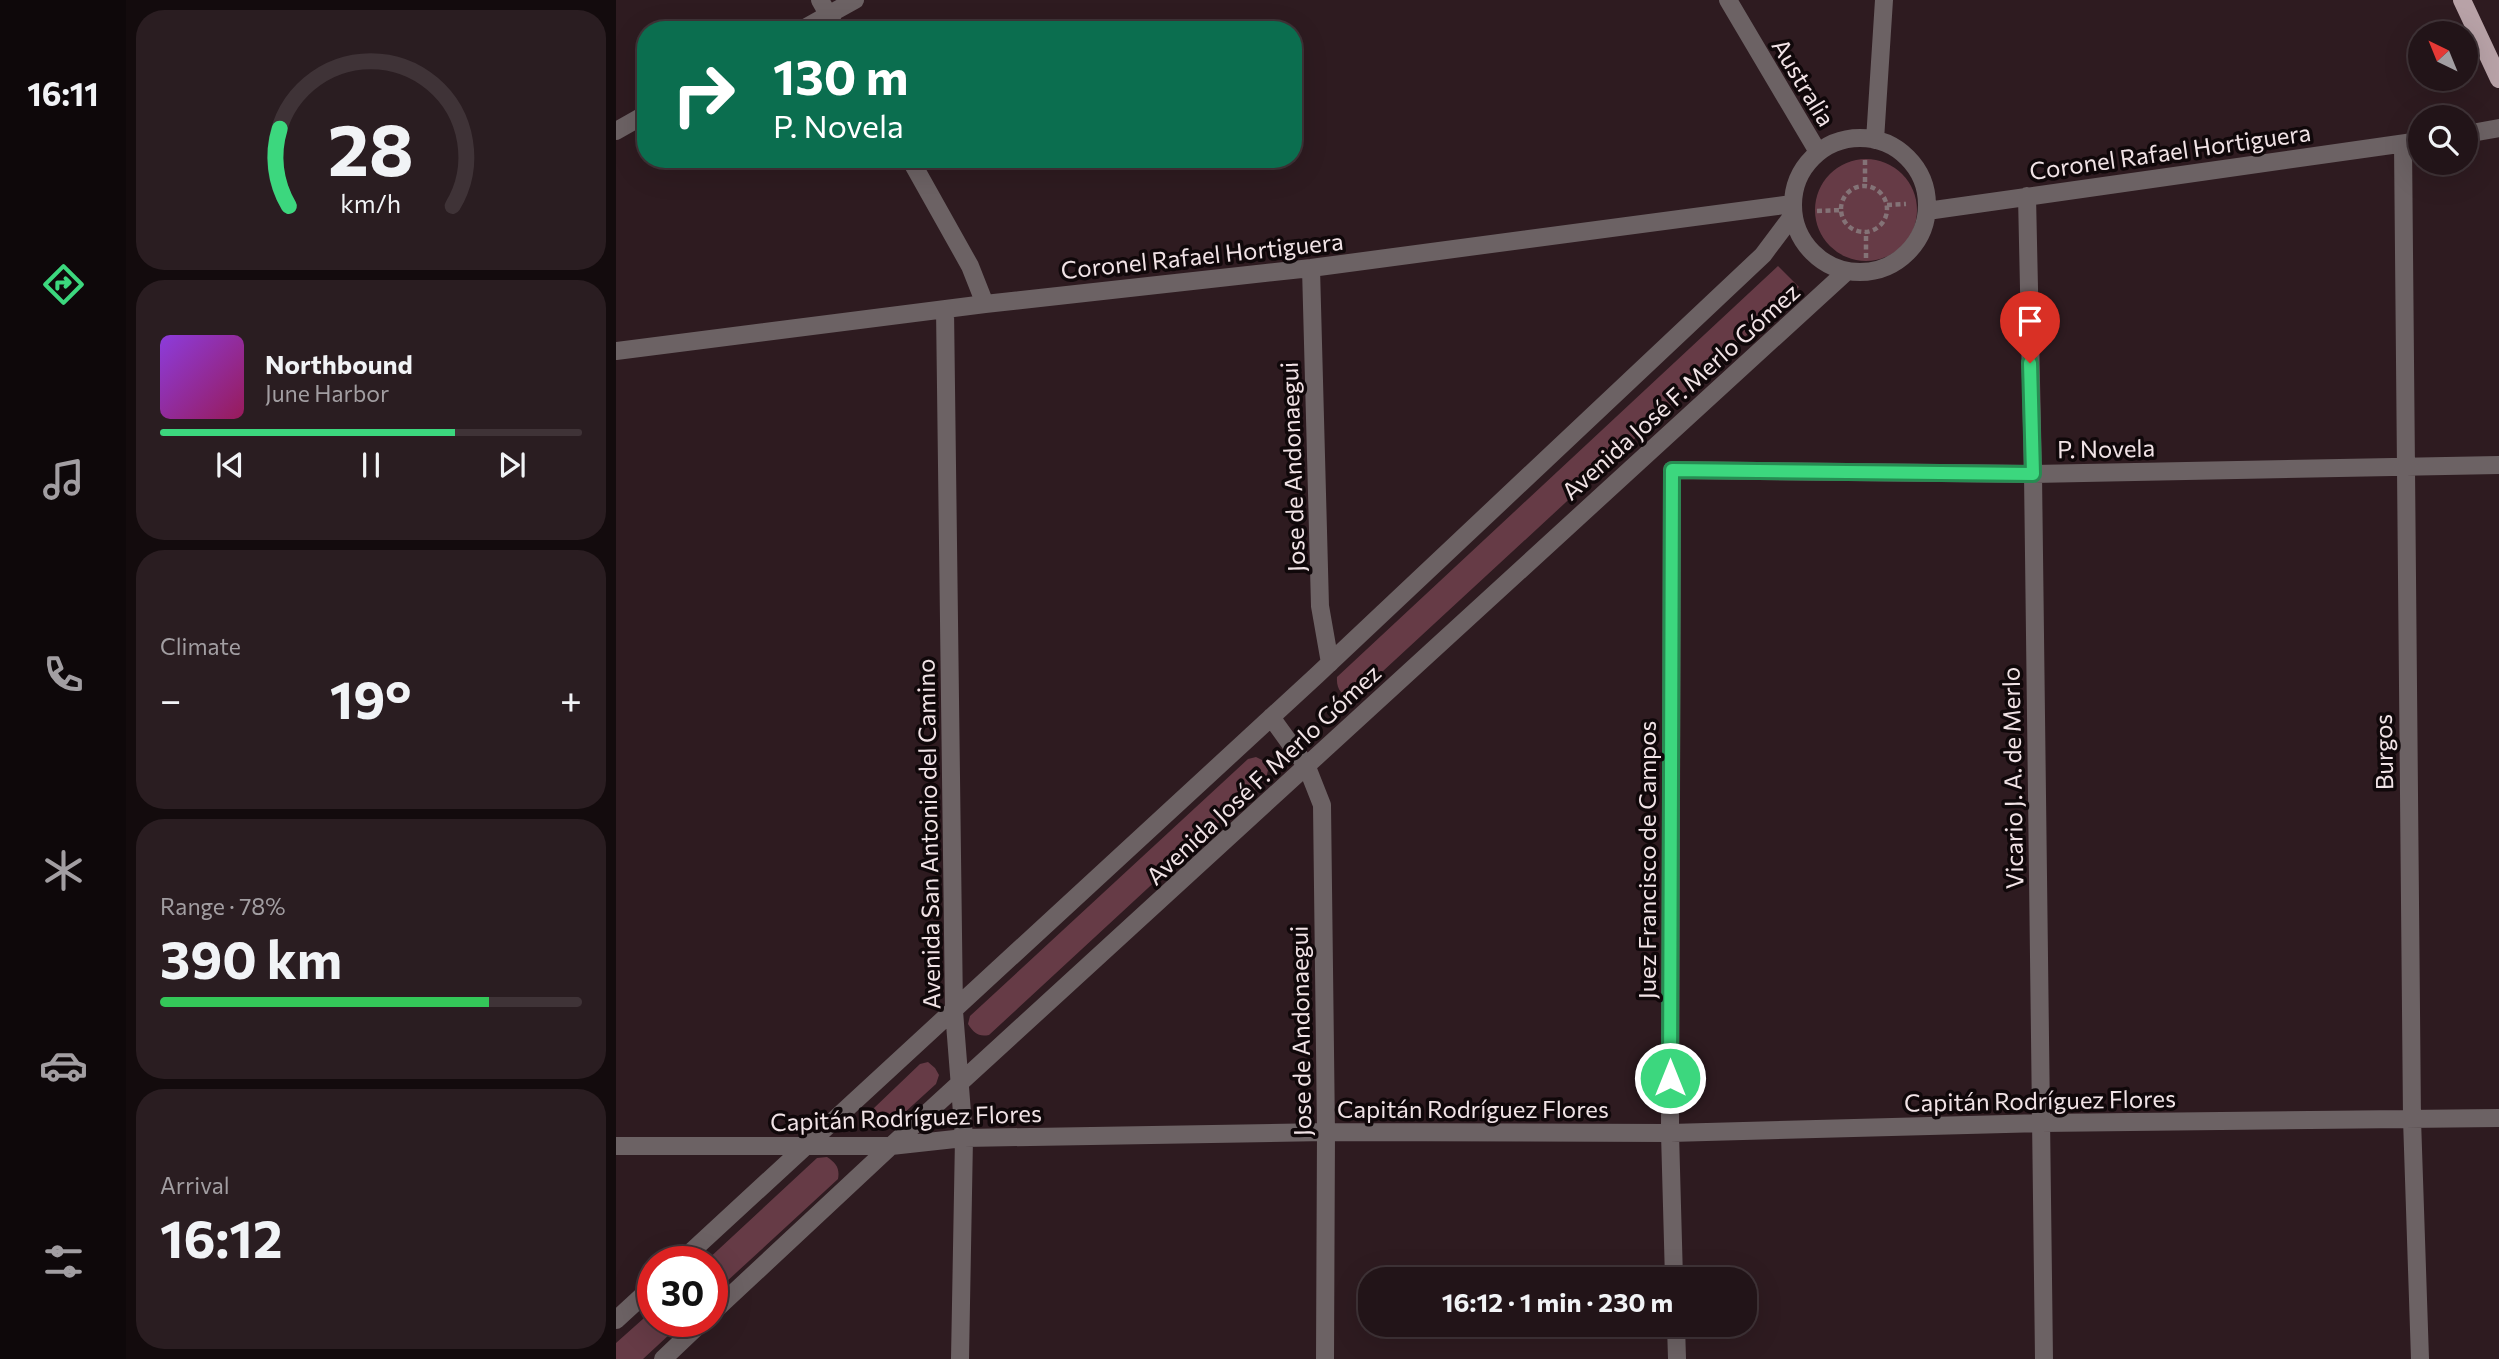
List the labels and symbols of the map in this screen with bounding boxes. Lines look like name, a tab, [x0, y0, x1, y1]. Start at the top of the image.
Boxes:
north arrow	[2408, 21, 2478, 91]
street label: Australia	[1767, 33, 1841, 131]
street label: Coronel Rafael Hortiguera	[2027, 117, 2313, 185]
street label: Coronel Rafael Hortiguera	[1059, 226, 1345, 284]
street label: Avenida José F. Merlo Gómez	[1555, 276, 1805, 505]
pin	[2000, 291, 2060, 363]
street label: Jose de Andonaegui	[1274, 361, 1310, 573]
street label: P. Novela	[2057, 433, 2155, 463]
street label: Avenida San Antonio del Camino	[910, 658, 946, 1010]
street label: Avenida José F. Merlo Gómez	[1140, 658, 1386, 890]
street label: Vicario J. A. de Merlo	[1996, 666, 2028, 890]
street label: Burgos	[2368, 714, 2398, 790]
street label: Juez Francisco de Campos	[1632, 721, 1661, 999]
street label: Jose de Andonaegui	[1284, 926, 1316, 1136]
position arrow	[1633, 1041, 1707, 1115]
street label: Capitán Rodríguez Flores	[1904, 1083, 2176, 1117]
street label: Capitán Rodríguez Flores	[1337, 1094, 1609, 1123]
street label: Capitán Rodríguez Flores	[770, 1098, 1042, 1136]
speed limit sign: 30	[637, 1246, 728, 1337]

